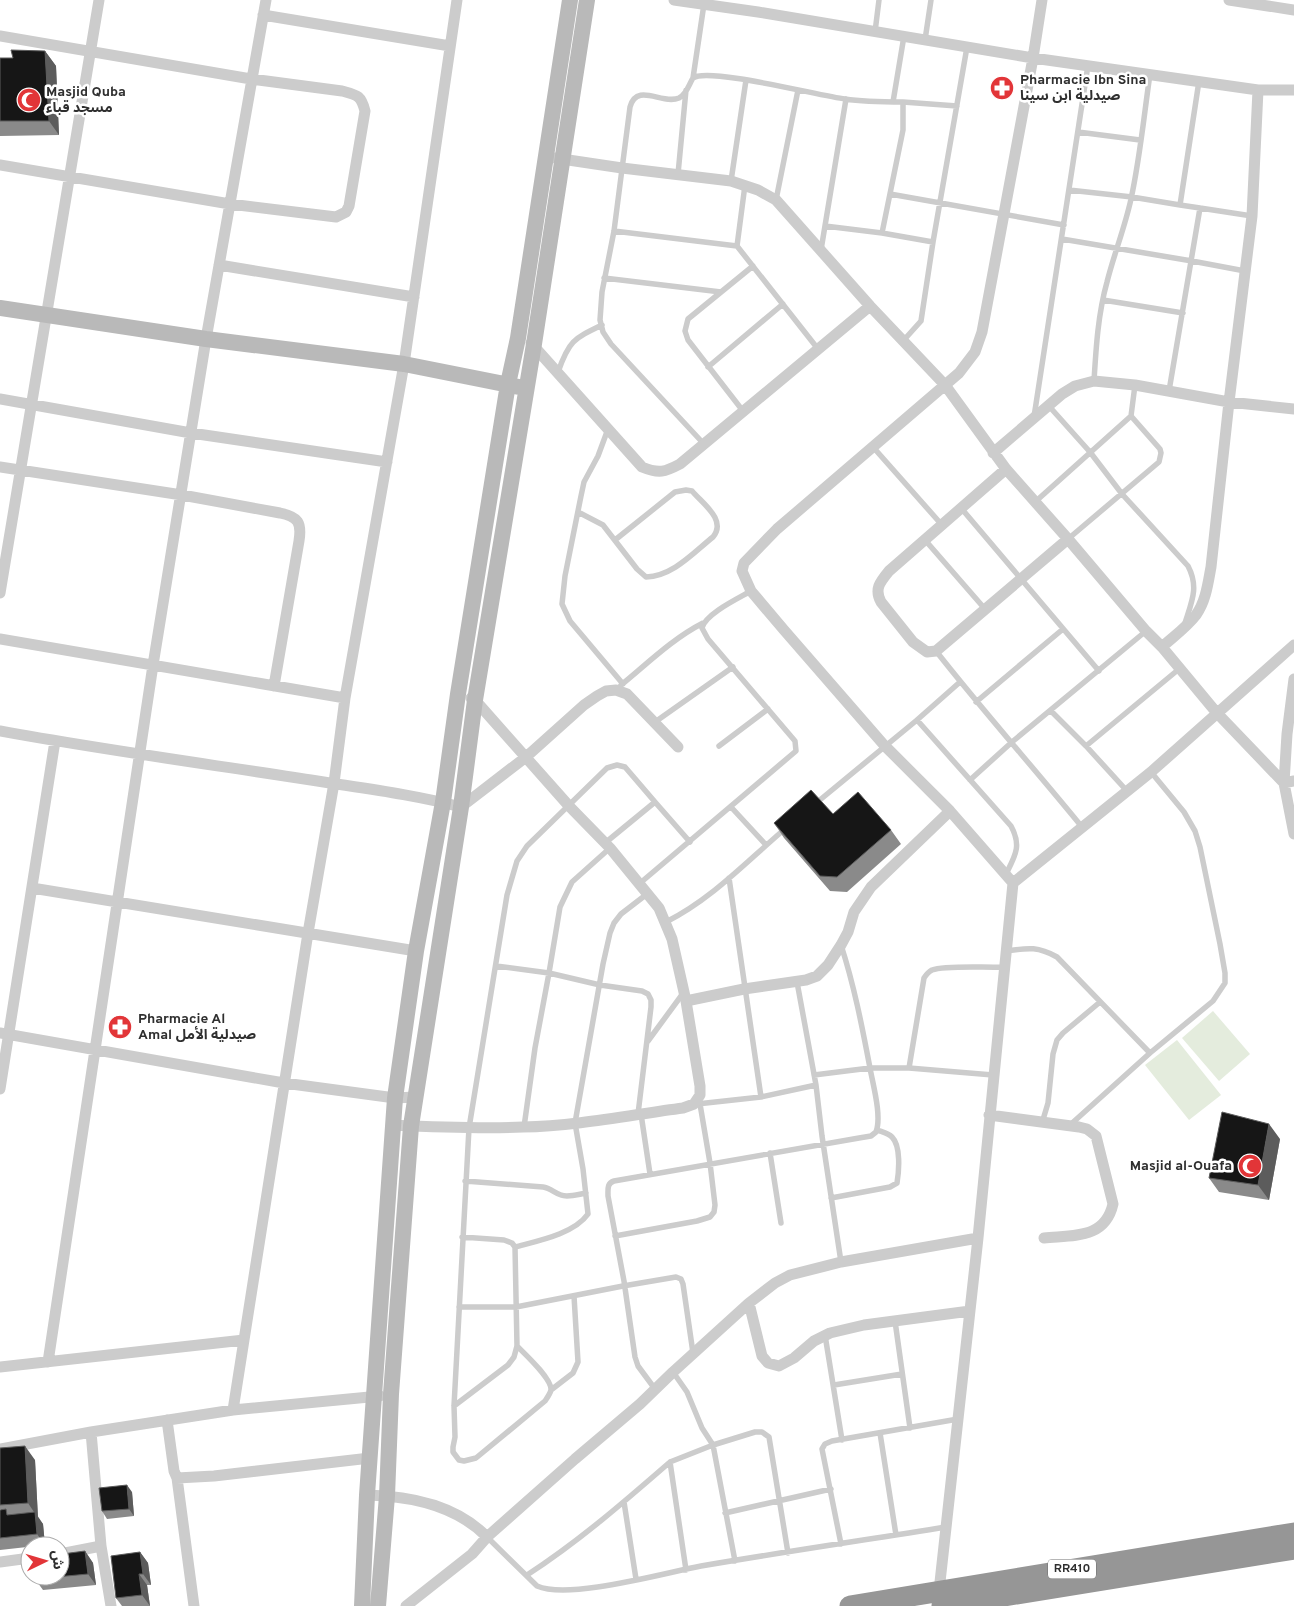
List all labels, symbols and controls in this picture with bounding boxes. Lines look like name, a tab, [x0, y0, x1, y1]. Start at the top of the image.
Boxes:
place label: Pharmacie Ibn Sina صيدلية ابن سينا	[1020, 72, 1146, 105]
pharmacy icon: Pharmacie Ibn Sina صيدلية ابن سينا	[989, 75, 1015, 101]
place label: Masjid Quba مسجد قباء	[46, 84, 126, 117]
mosque icon: Masjid Quba مسجد قباء	[16, 87, 42, 113]
place label: Pharmacie Al Amal صيدلية الأمل	[138, 1011, 256, 1044]
pharmacy icon: Pharmacie Al Amal صيدلية الأمل	[107, 1014, 133, 1040]
mosque icon: Masjid al-Ouafa	[1237, 1153, 1263, 1179]
place label: Masjid al-Ouafa	[1130, 1158, 1232, 1175]
north arrow	[20, 1536, 70, 1586]
text: ش	[47, 1550, 66, 1570]
road number: RR410	[1048, 1560, 1096, 1578]

